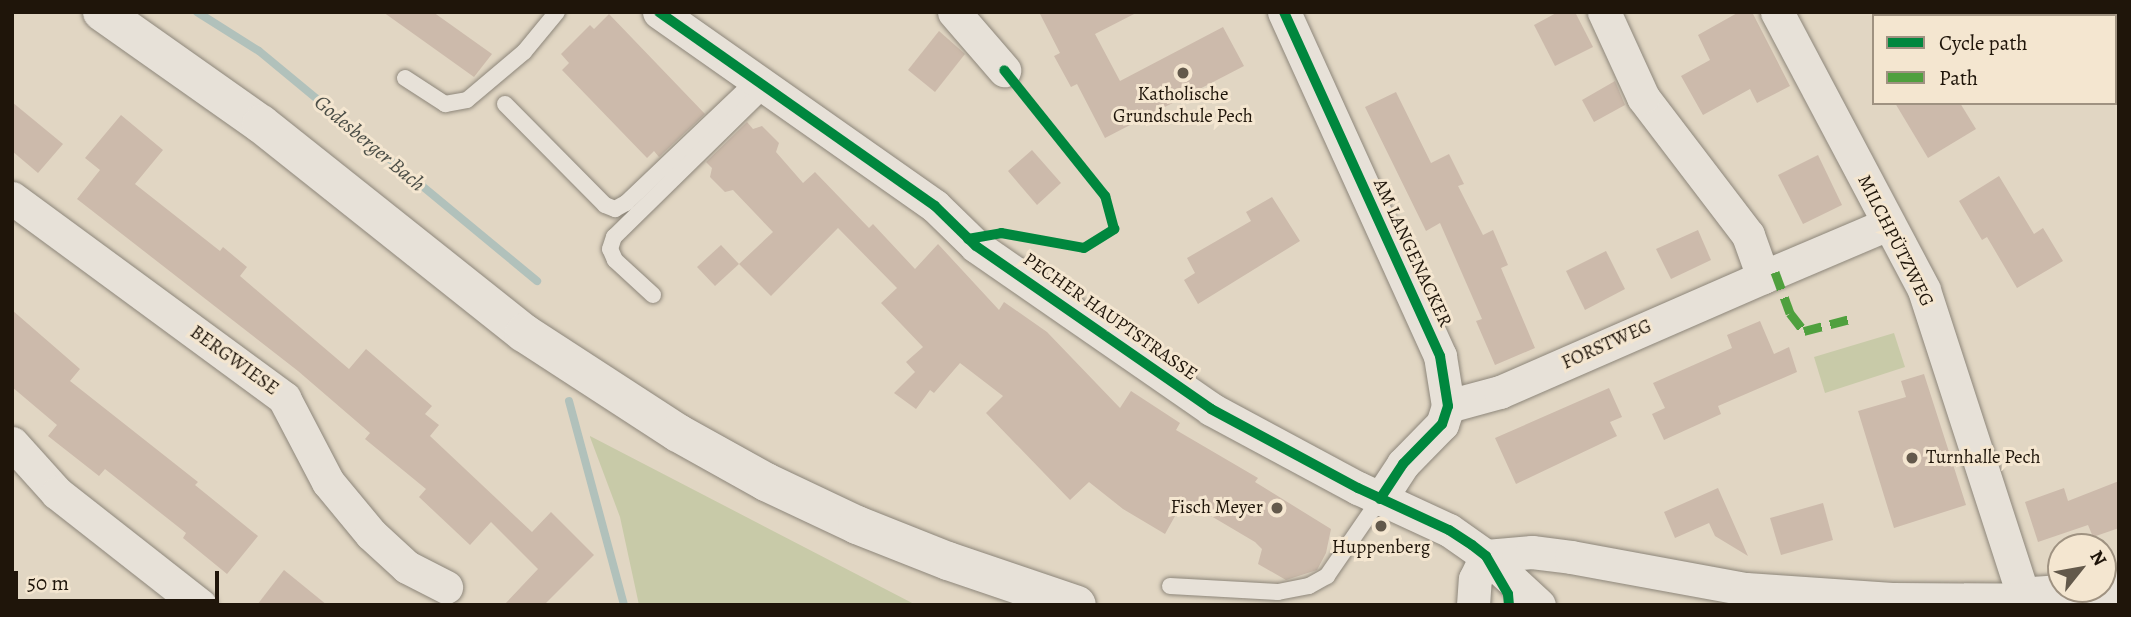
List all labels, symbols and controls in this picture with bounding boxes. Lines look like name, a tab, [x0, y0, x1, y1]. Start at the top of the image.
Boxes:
legend	[1872, 14, 2117, 105]
text: Cycle path	[1939, 29, 2028, 57]
text: Path	[1939, 64, 1978, 92]
marker: Katholische Grundschule Pech	[1175, 65, 1191, 81]
place label: Katholische Grundschule Pech	[1113, 84, 1253, 128]
water label: Godesberger Bach	[309, 89, 431, 197]
street label: MILCHPÜTZWEG	[1852, 171, 1938, 311]
street label: AM LANGENACKER	[1368, 175, 1456, 331]
street label: PECHER HAUPTSTRASSE	[1018, 248, 1202, 386]
street label: FORSTWEG	[1559, 315, 1655, 375]
street label: BERGWIESE	[185, 321, 283, 401]
place label: Turnhalle Pech	[1926, 447, 2041, 469]
marker: Turnhalle Pech	[1904, 450, 1920, 466]
place label: Fisch Meyer	[1171, 497, 1263, 519]
marker: Fisch Meyer	[1269, 500, 1285, 516]
marker: Huppenberg	[1373, 518, 1389, 534]
north arrow	[2047, 533, 2117, 603]
place label: Huppenberg	[1332, 537, 1430, 559]
text: N	[2084, 546, 2113, 571]
scale bar	[18, 558, 222, 602]
text: 50 m	[27, 569, 69, 597]

